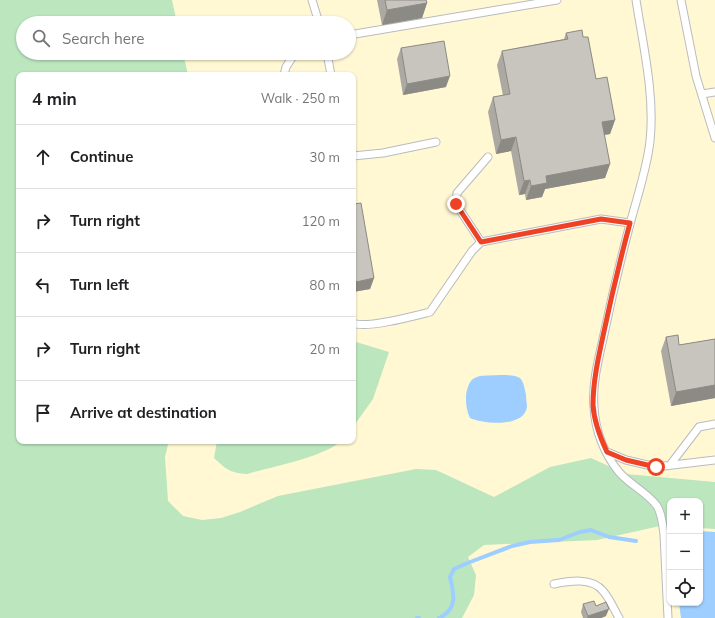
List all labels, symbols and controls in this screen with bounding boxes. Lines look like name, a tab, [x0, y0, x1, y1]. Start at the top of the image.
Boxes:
search box	[16, 16, 356, 60]
icon: search	[30, 27, 52, 49]
text: Search here	[62, 29, 144, 48]
text: 4 min	[32, 88, 77, 109]
text: Walk · 250 m	[261, 90, 340, 106]
icon: ahead	[32, 146, 54, 168]
text: Continue	[70, 147, 133, 166]
text: 30 m	[310, 149, 340, 165]
route end	[447, 195, 465, 213]
icon: right	[32, 210, 54, 232]
text: Turn right	[70, 211, 140, 230]
text: 120 m	[302, 213, 340, 229]
icon: left	[32, 274, 54, 296]
text: Turn left	[70, 275, 129, 294]
text: 80 m	[310, 277, 340, 293]
icon: right	[32, 338, 54, 360]
text: Turn right	[70, 339, 140, 358]
text: 20 m	[310, 341, 340, 357]
icon: arrive	[32, 402, 54, 424]
text: Arrive at destination	[70, 403, 217, 422]
route start	[647, 458, 665, 476]
map controls	[667, 498, 703, 606]
button: +	[667, 498, 703, 534]
button: −	[667, 534, 703, 570]
button: locate	[667, 570, 703, 606]

